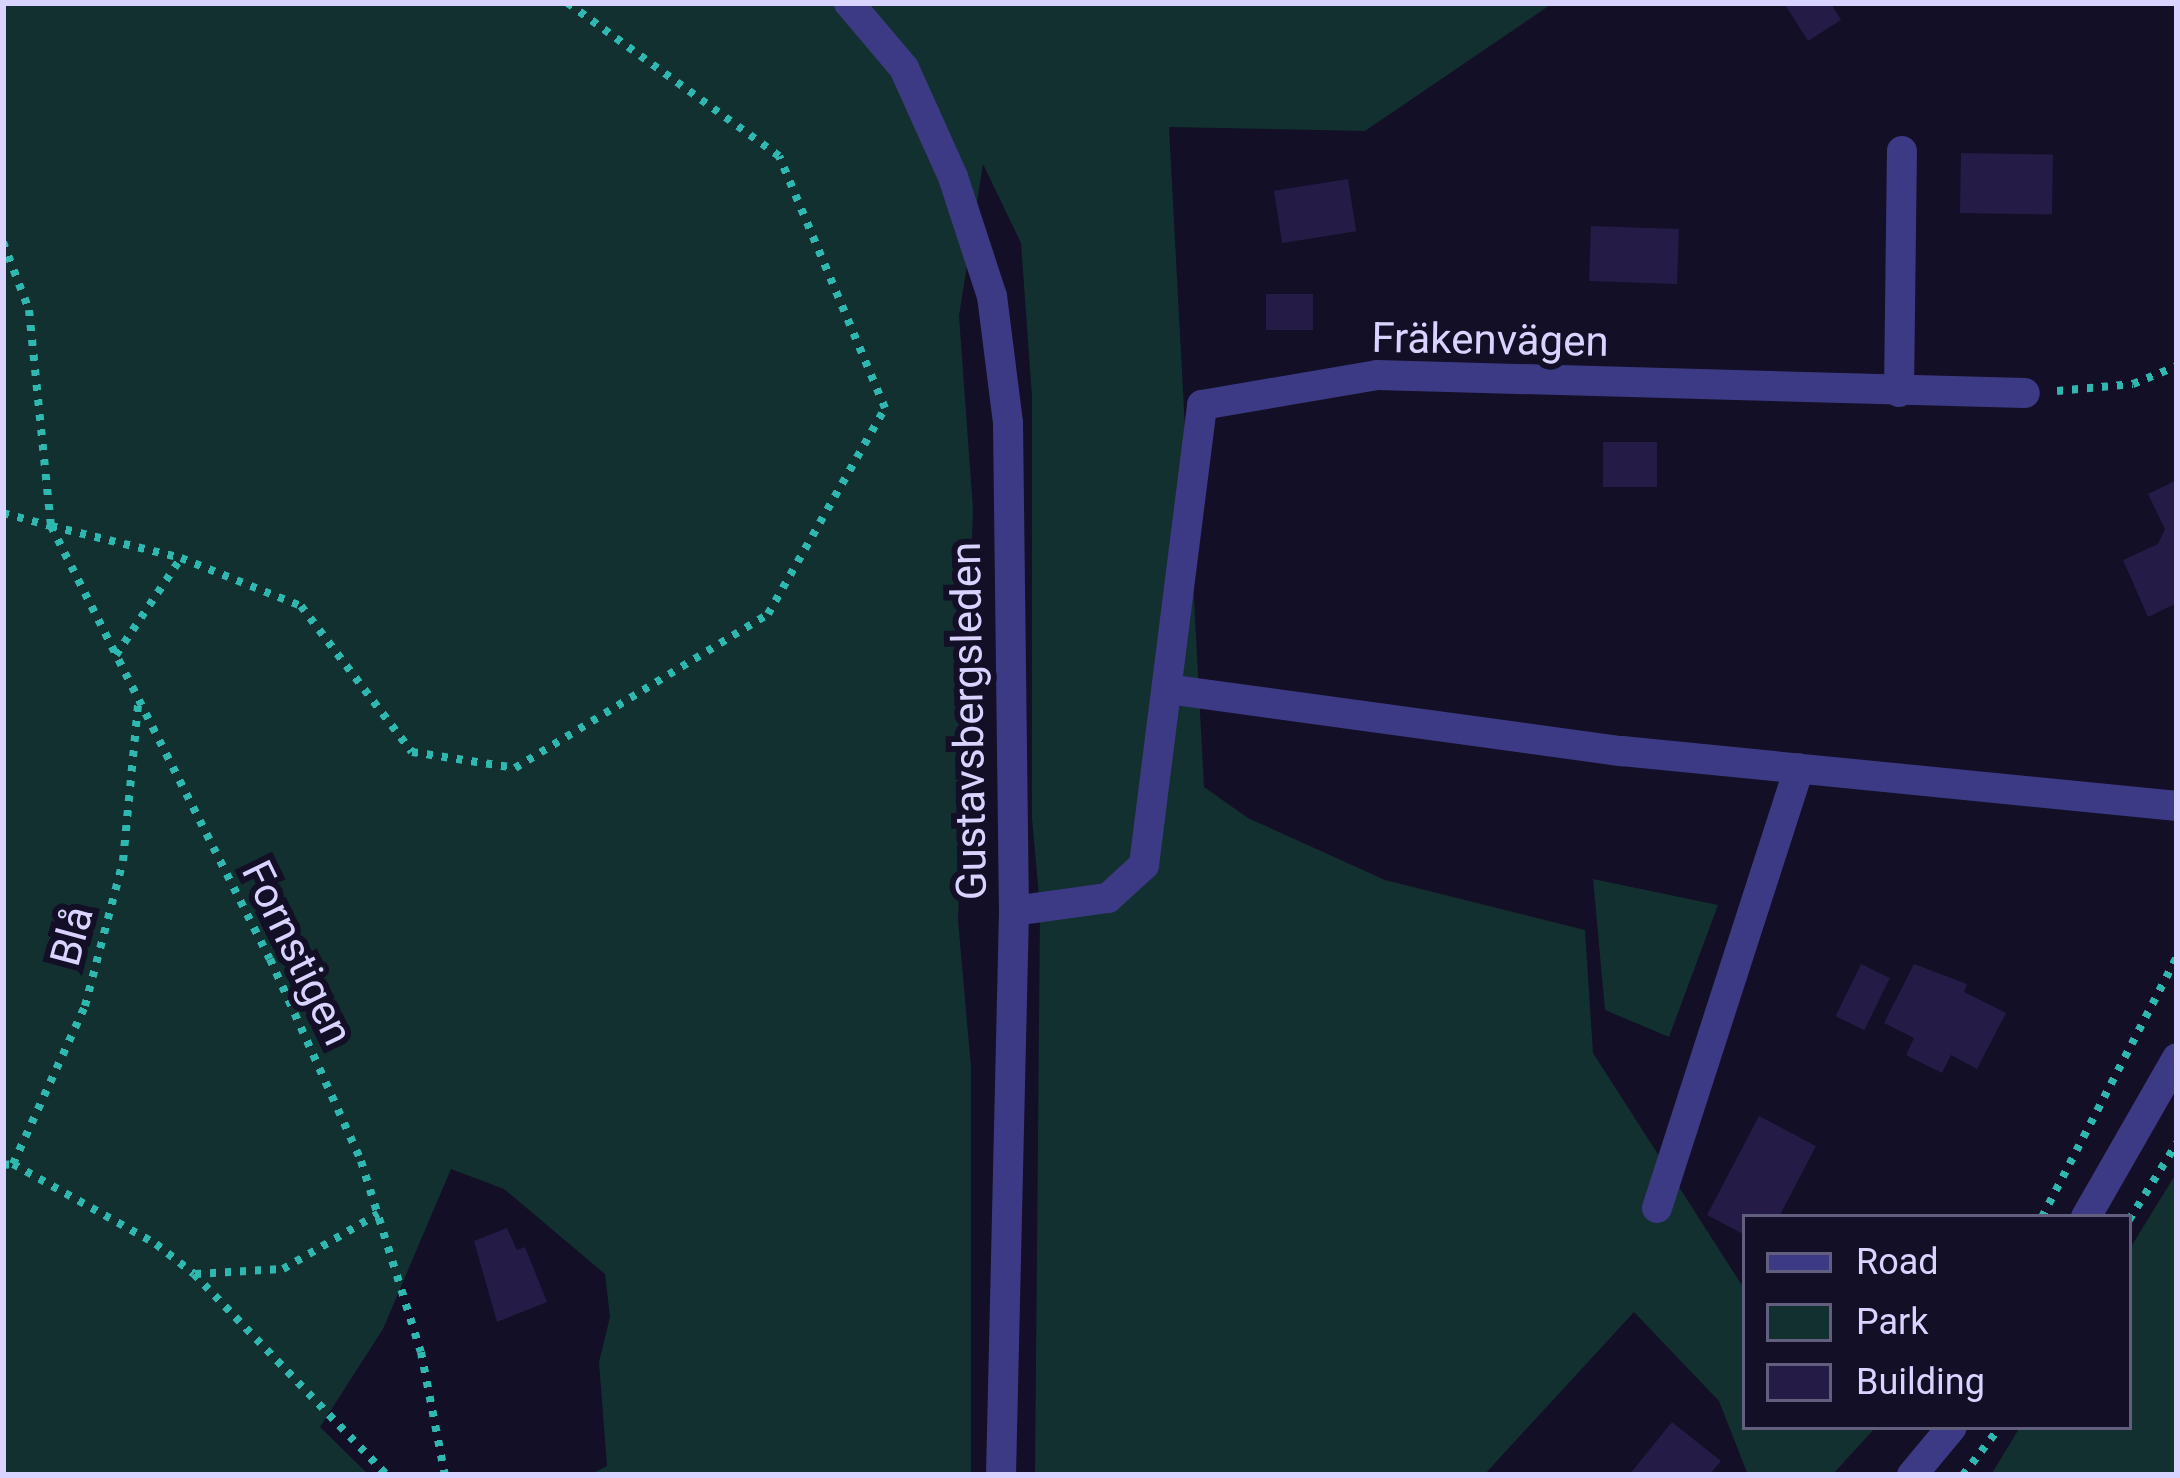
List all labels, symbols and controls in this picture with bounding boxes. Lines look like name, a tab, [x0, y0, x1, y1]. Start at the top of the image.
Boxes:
street label: Fräkenvägen	[1371, 313, 1609, 367]
street label: Gustavsbergsleden	[941, 541, 997, 901]
street label: Fornstigen	[231, 853, 363, 1053]
street label: Blå	[40, 901, 104, 971]
legend	[1742, 1214, 2132, 1430]
text: Road	[1856, 1241, 1939, 1283]
text: Park	[1856, 1301, 1929, 1343]
text: Building	[1856, 1361, 1985, 1403]

